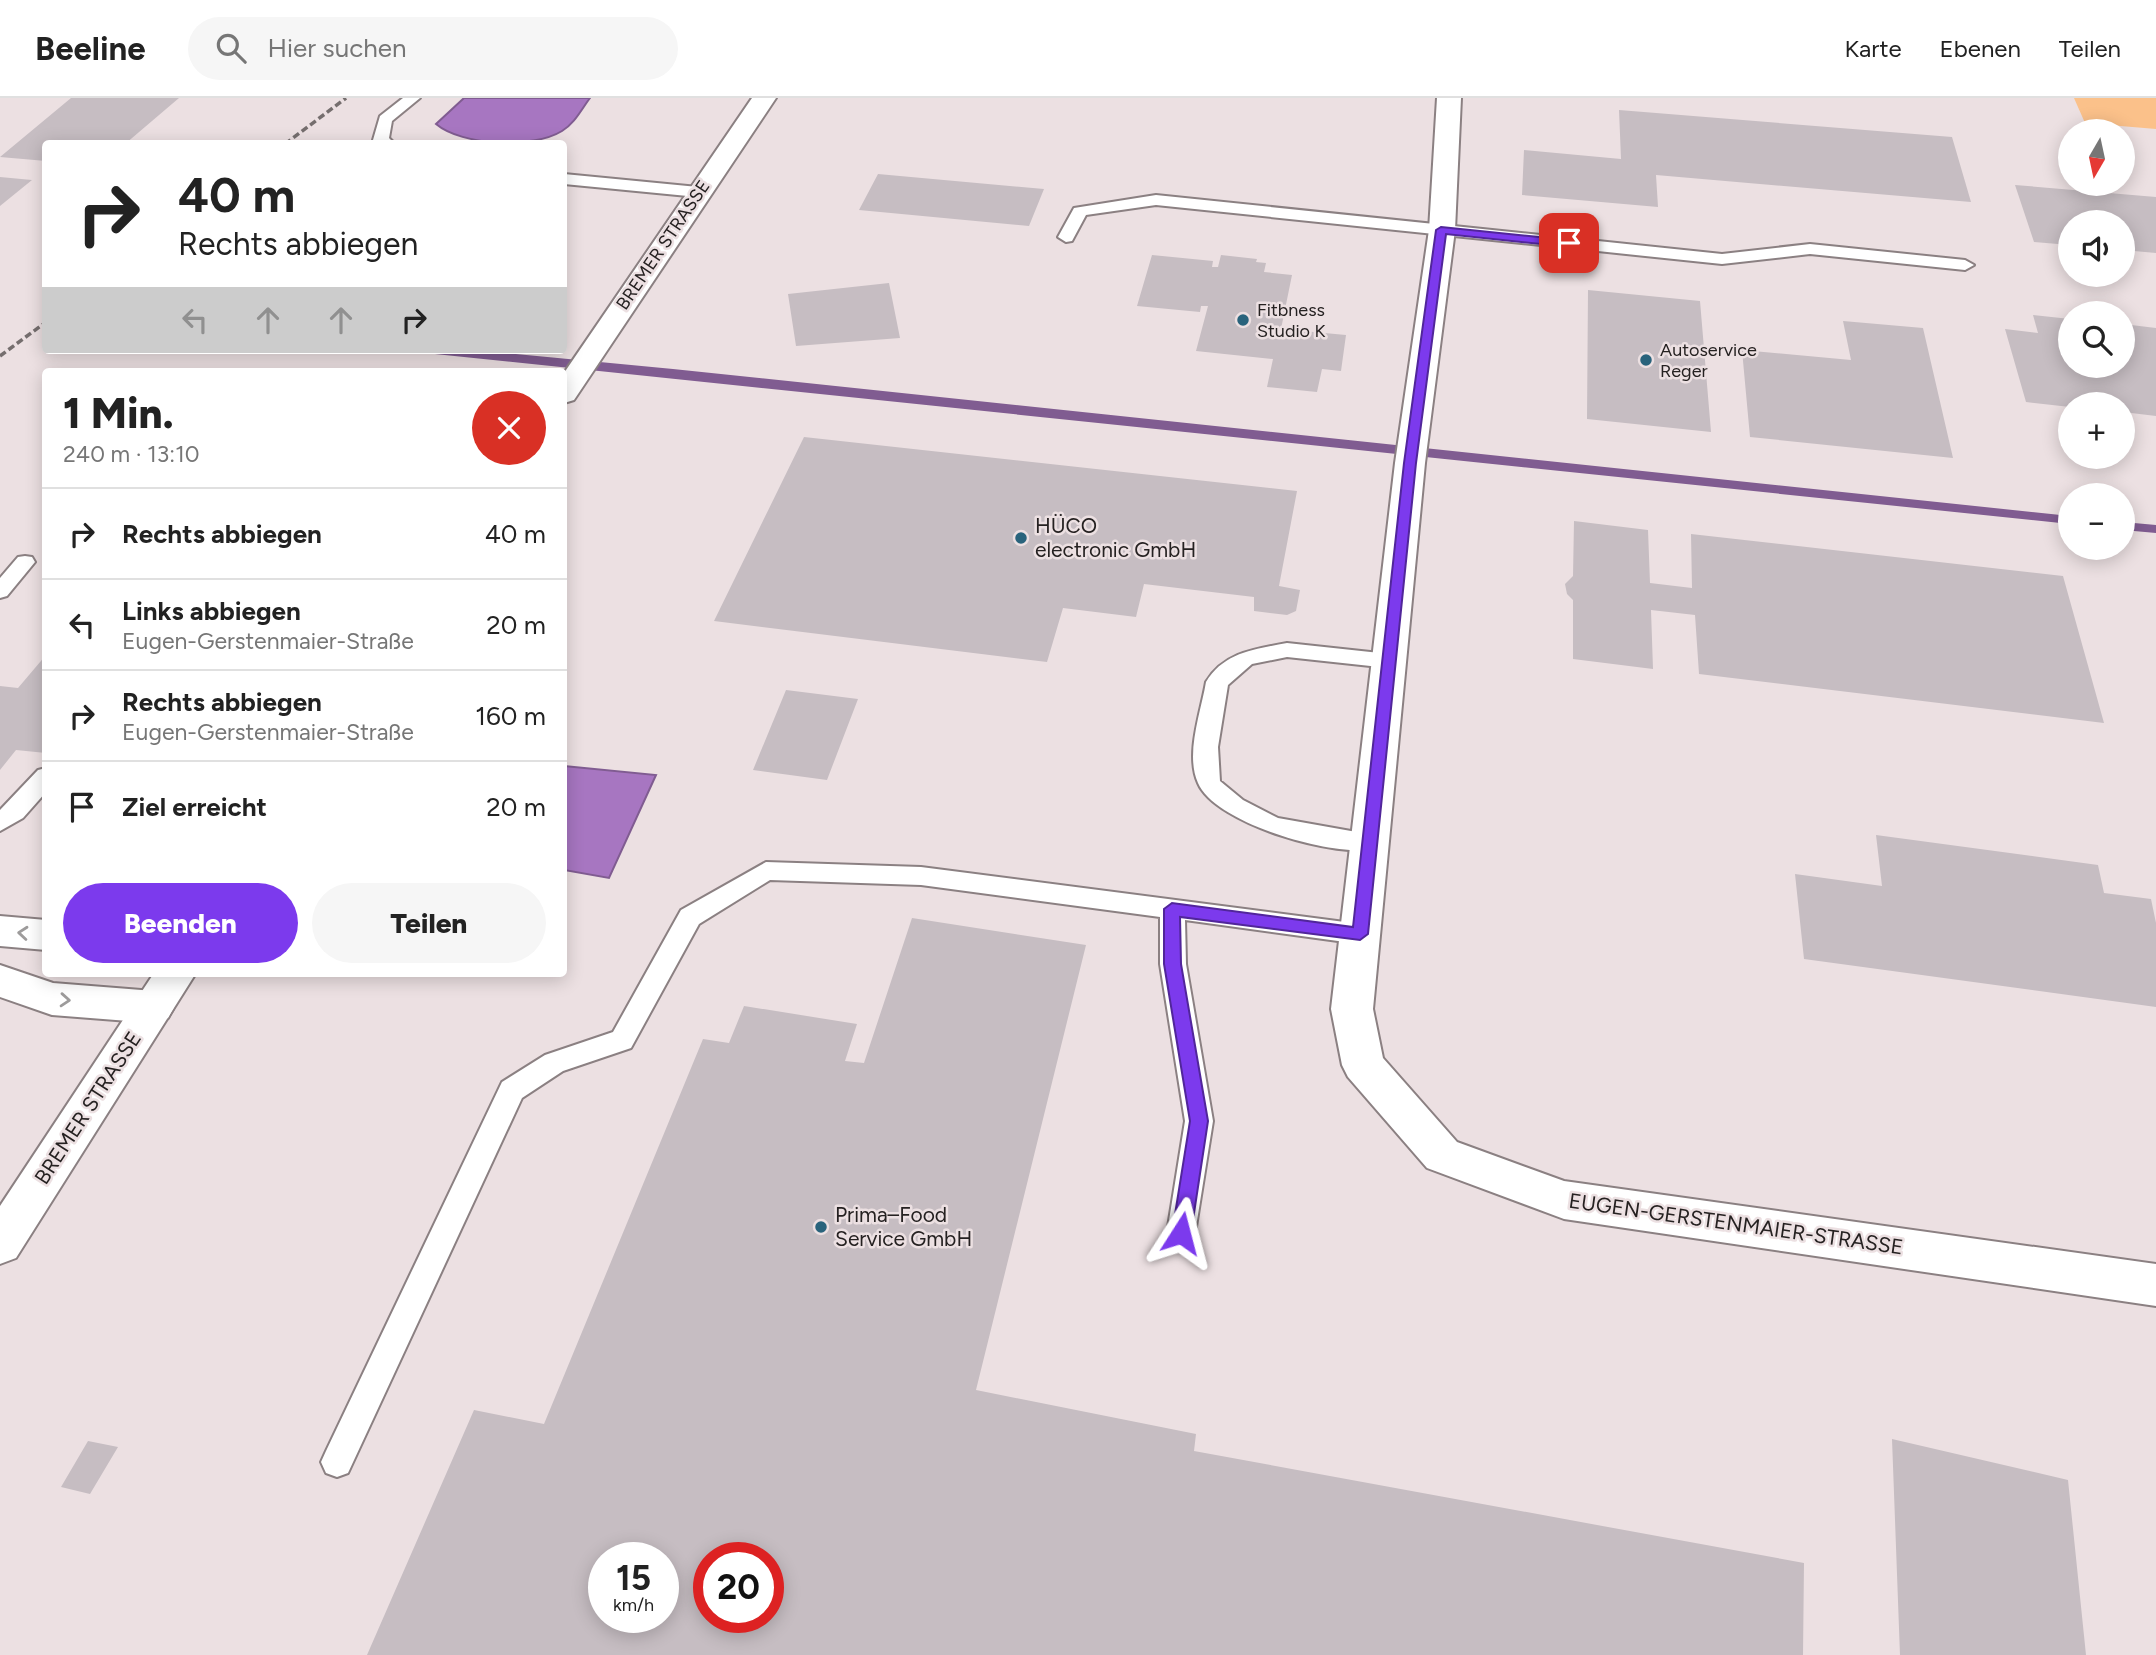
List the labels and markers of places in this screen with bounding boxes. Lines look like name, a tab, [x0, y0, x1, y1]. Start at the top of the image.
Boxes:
pin	[1539, 213, 1599, 273]
place label: Fitbness Studio K	[1257, 299, 1326, 342]
marker: Fitbness Studio K	[1235, 312, 1251, 328]
place label: Autoservice Reger	[1660, 339, 1757, 382]
marker: Autoservice Reger	[1638, 352, 1654, 368]
place label: HÜCO electronic GmbH	[1035, 513, 1196, 562]
marker: HÜCO electronic GmbH	[1013, 530, 1029, 546]
place label: Prima–Food Service GmbH	[835, 1202, 972, 1251]
marker: Prima–Food Service GmbH	[813, 1219, 829, 1235]

